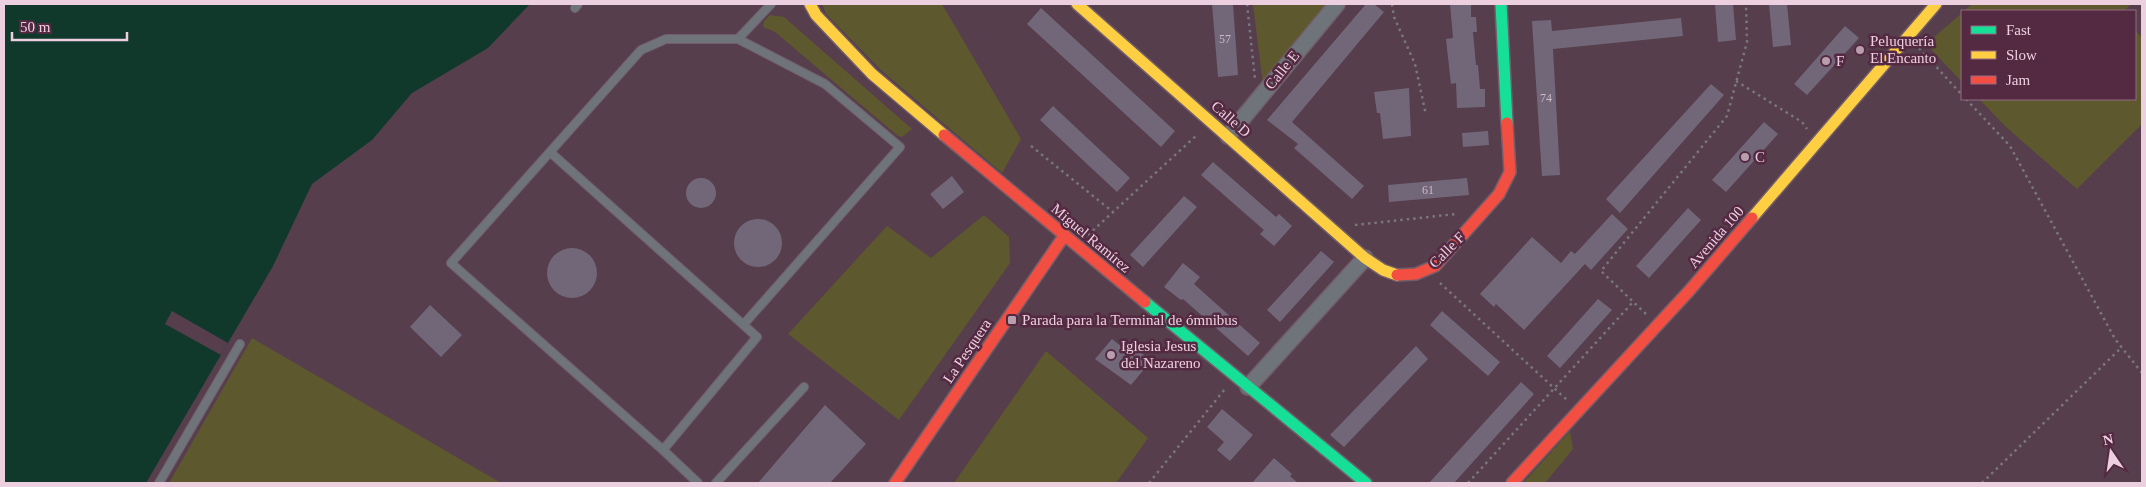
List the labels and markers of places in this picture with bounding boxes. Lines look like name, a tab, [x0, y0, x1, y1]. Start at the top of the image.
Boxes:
place label: Peluquería El Encanto	[1870, 33, 1936, 66]
marker: Peluquería El Encanto	[1854, 44, 1866, 56]
place label: F	[1836, 53, 1844, 69]
marker: F	[1820, 55, 1832, 67]
place label: C	[1755, 149, 1765, 165]
marker: C	[1739, 151, 1751, 163]
place label: Parada para la Terminal de ómnibus	[1022, 312, 1238, 328]
marker: Parada para la Terminal de ómnibus	[1006, 314, 1018, 326]
place label: Iglesia Jesus del Nazareno	[1121, 338, 1201, 371]
marker: Iglesia Jesus del Nazareno	[1105, 349, 1117, 361]

